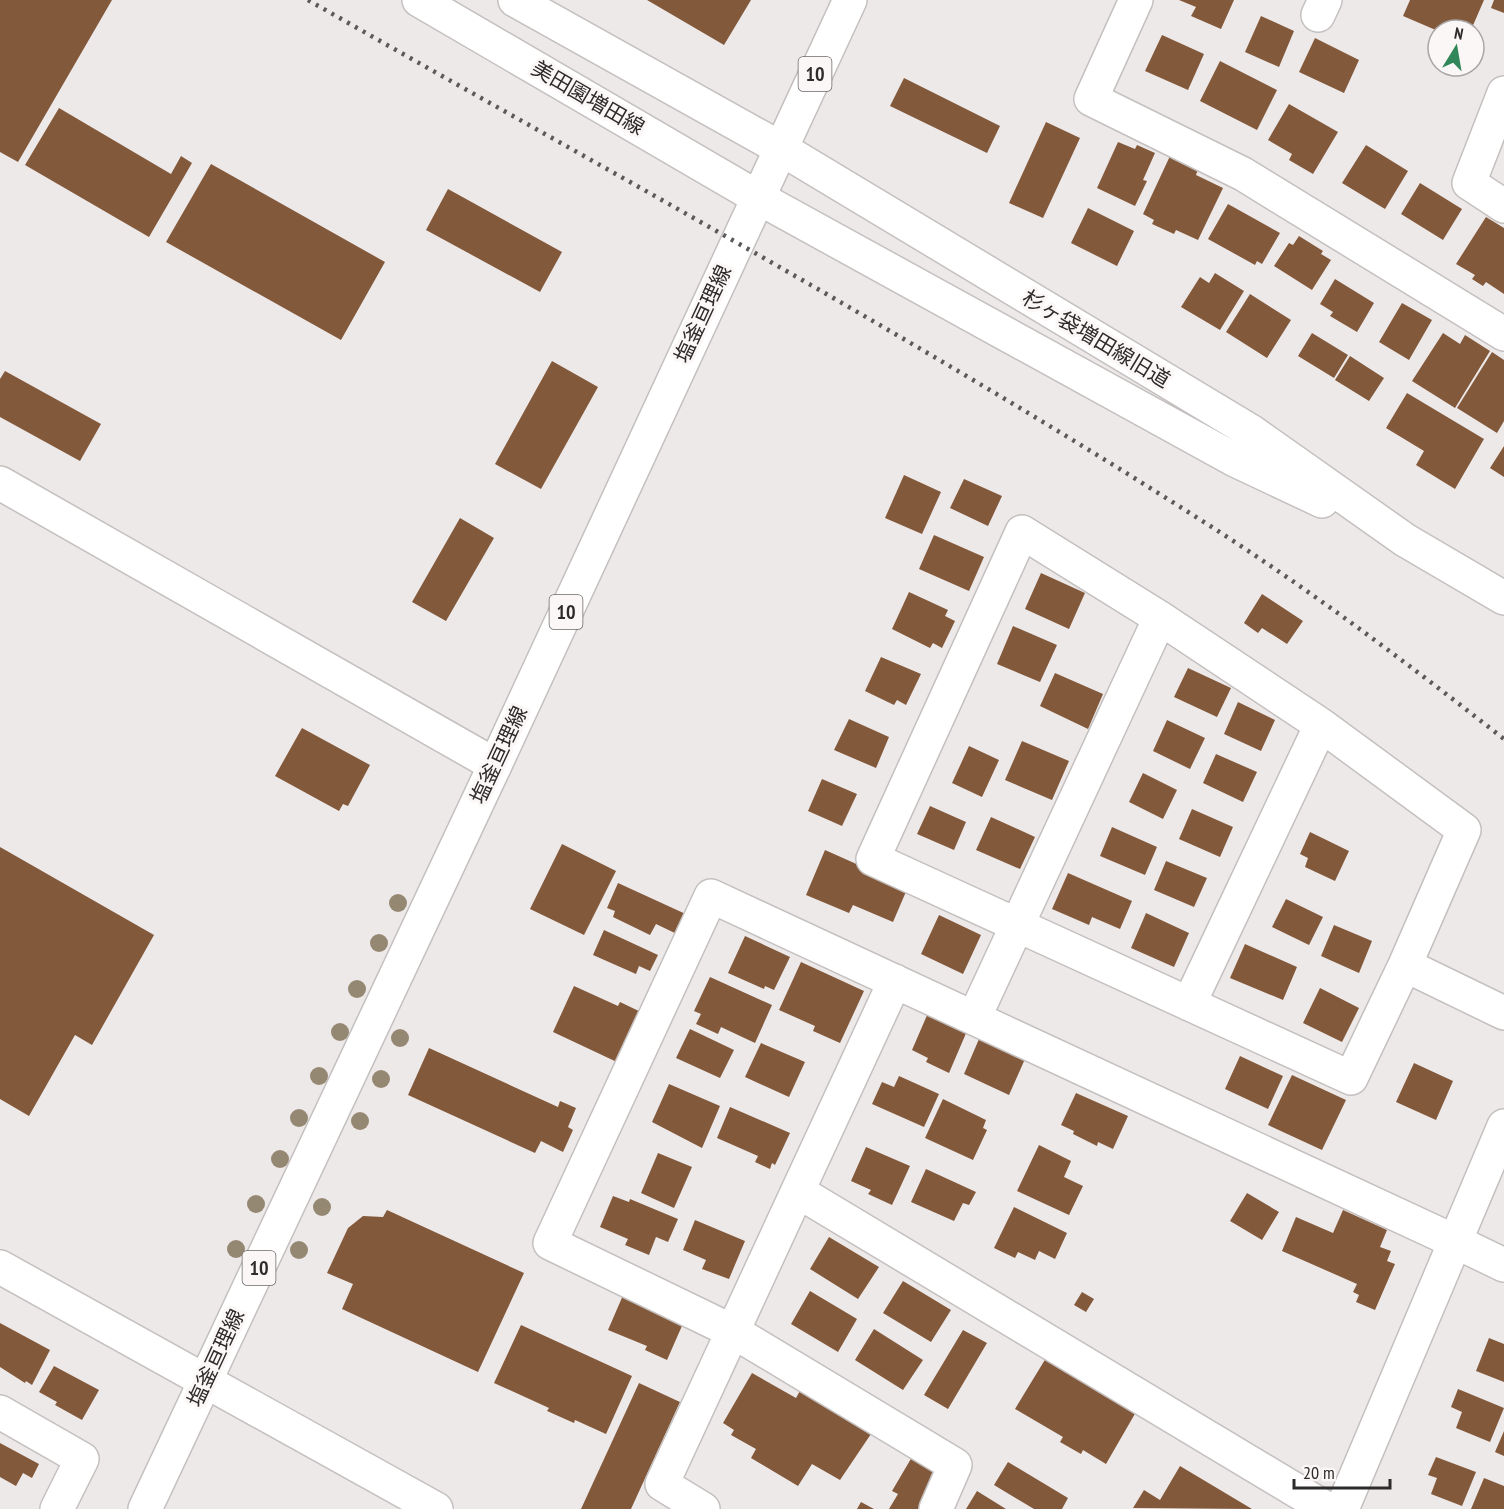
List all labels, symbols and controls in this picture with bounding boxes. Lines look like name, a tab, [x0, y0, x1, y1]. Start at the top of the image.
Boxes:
north arrow	[1426, 18, 1486, 78]
text: N	[1453, 23, 1465, 44]
street label: 美田園増田線	[527, 54, 650, 141]
road number: 10	[798, 57, 832, 91]
street label: 塩釜亘理線	[668, 261, 737, 367]
street label: 杉ヶ袋増田線旧道	[1017, 284, 1175, 393]
road number: 10	[550, 595, 582, 629]
street label: 塩釜亘理線	[464, 702, 533, 808]
road number: 10	[242, 1251, 276, 1285]
street label: 塩釜亘理線	[181, 1305, 250, 1411]
scale bar	[1294, 1452, 1390, 1490]
text: 20 m	[1303, 1461, 1335, 1484]

